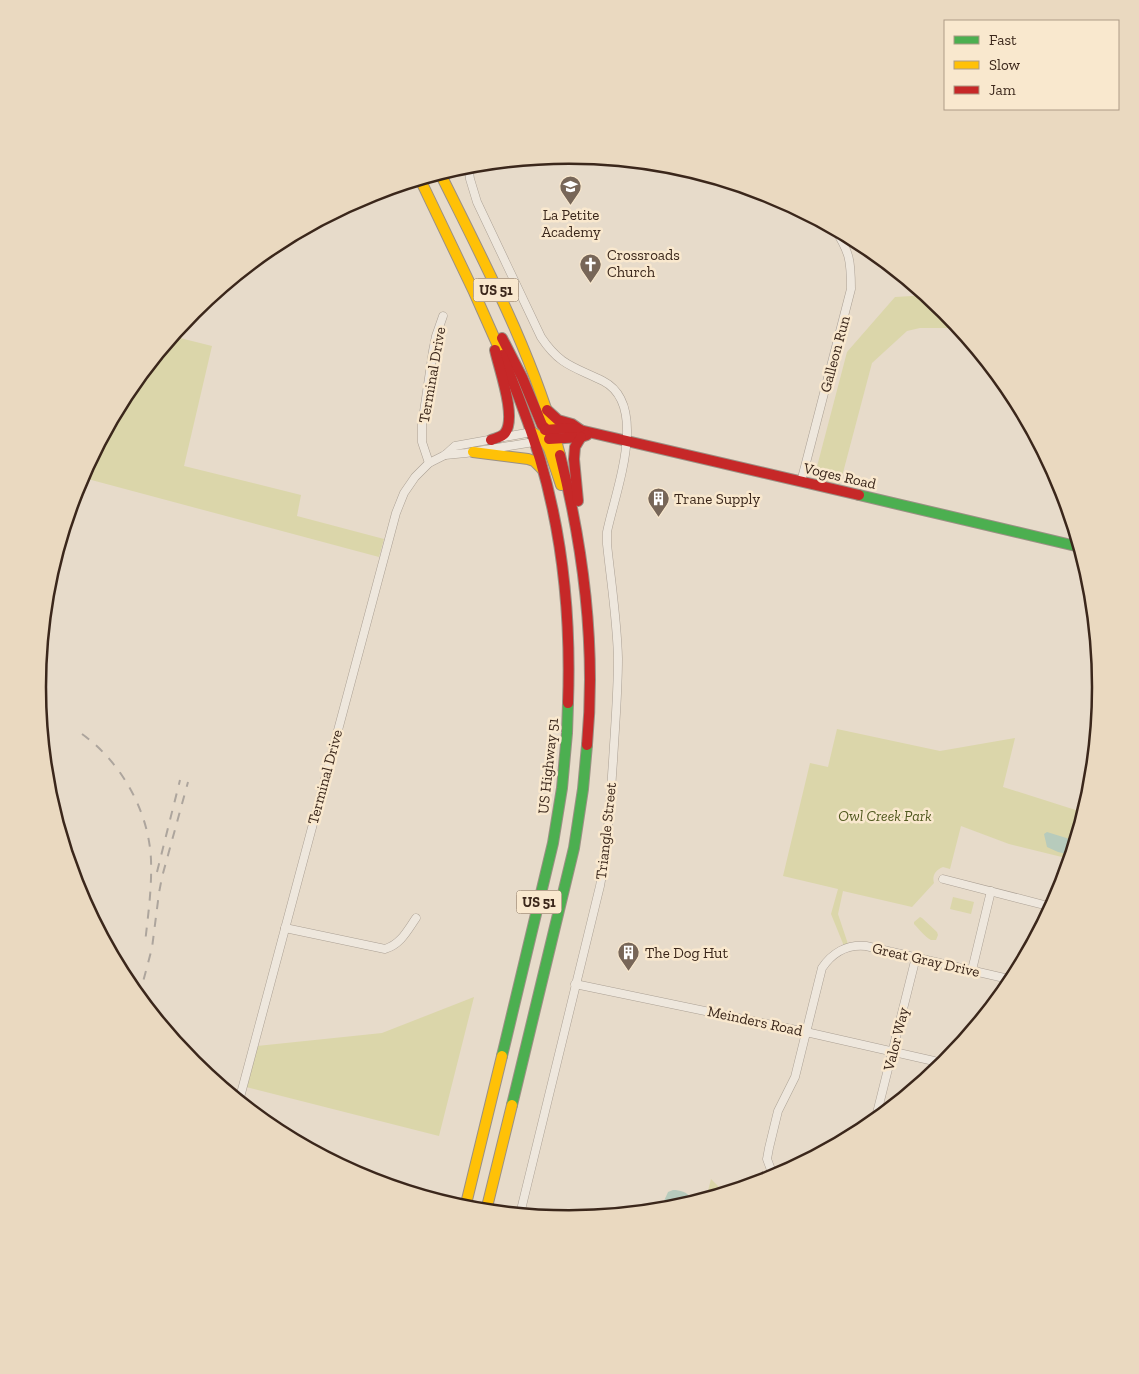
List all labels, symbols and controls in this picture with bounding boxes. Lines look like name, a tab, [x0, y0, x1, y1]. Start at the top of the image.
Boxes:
legend	[944, 20, 1119, 110]
text: Fast	[989, 31, 1017, 49]
text: Slow	[989, 56, 1021, 74]
text: Jam	[989, 81, 1016, 99]
school or university icon: La Petite Academy	[559, 174, 583, 205]
place label: La Petite Academy	[541, 206, 601, 241]
place label: Crossroads Church	[607, 246, 680, 281]
church icon: Crossroads Church	[579, 252, 603, 283]
road number: US 51	[474, 278, 518, 302]
street label: Galleon Run	[816, 313, 854, 394]
street label: Terminal Drive	[415, 325, 449, 425]
street label: Voges Road	[801, 459, 879, 493]
building icon: Trane Supply	[646, 487, 670, 518]
place label: Trane Supply	[674, 490, 760, 508]
street label: US Highway 51	[534, 717, 562, 815]
street label: Terminal Drive	[304, 728, 346, 826]
street label: Triangle Street	[592, 781, 620, 880]
park label: Owl Creek Park	[838, 807, 932, 825]
road number: US 51	[516, 890, 562, 914]
street label: Great Gray Drive	[871, 939, 981, 981]
building icon: The Dog Hut	[617, 941, 641, 972]
place label: The Dog Hut	[645, 944, 728, 962]
street label: Meinders Road	[706, 1002, 805, 1040]
street label: Valor Way	[879, 1005, 913, 1074]

